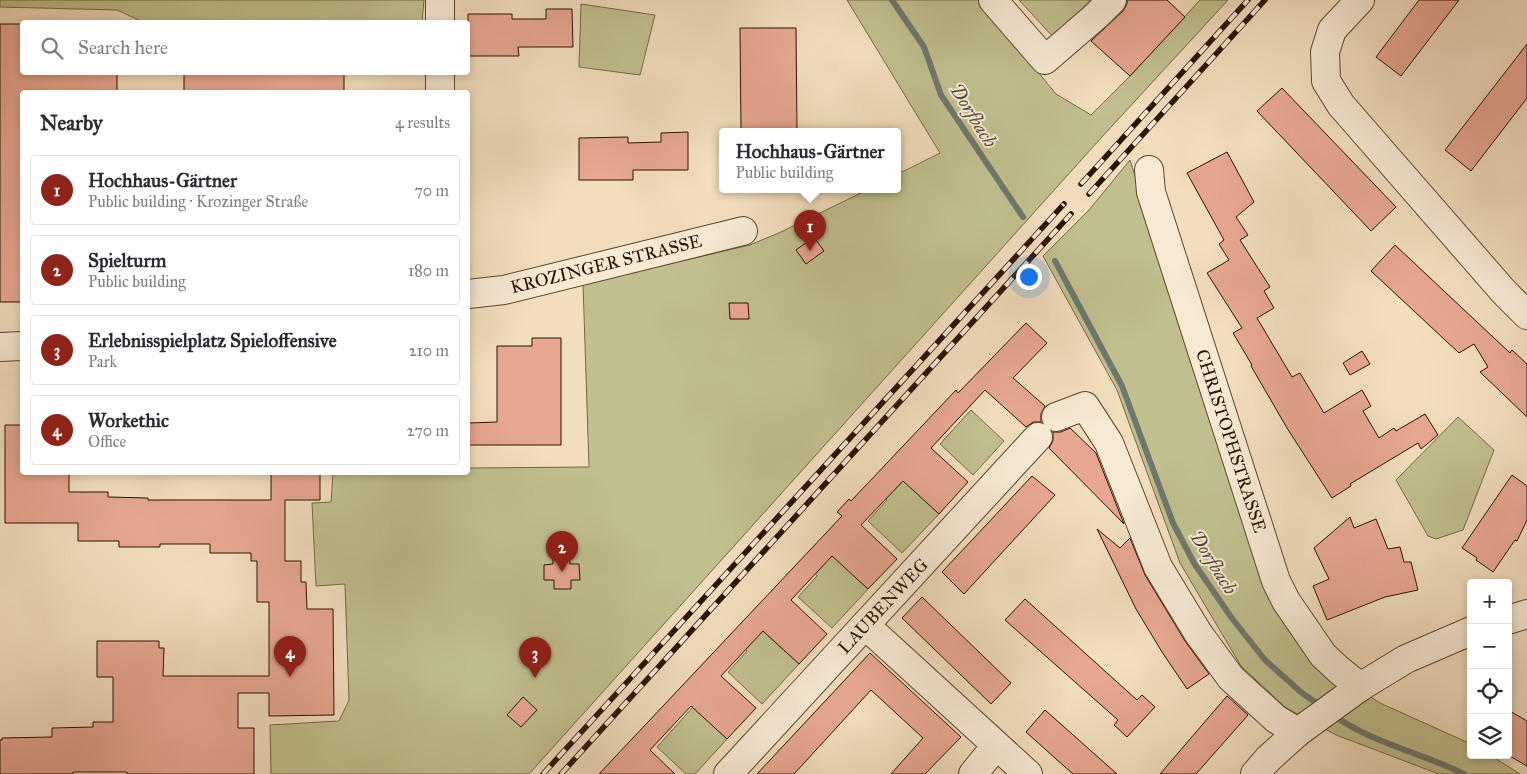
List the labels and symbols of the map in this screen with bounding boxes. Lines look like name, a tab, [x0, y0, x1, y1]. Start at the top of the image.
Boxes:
water label: Dorfbach	[945, 79, 1002, 152]
pin: 1	[794, 210, 826, 251]
street label: KROZINGER STRASSE	[508, 230, 704, 298]
your location	[1016, 264, 1042, 290]
street label: CHRISTOPHSTRASSE	[1191, 347, 1271, 536]
water label: Dorfbach	[1185, 526, 1242, 599]
pin: 2	[546, 531, 578, 572]
street label: LAUBENWEG	[833, 554, 933, 658]
pin: 4	[274, 636, 306, 677]
pin: 3	[519, 637, 551, 678]

